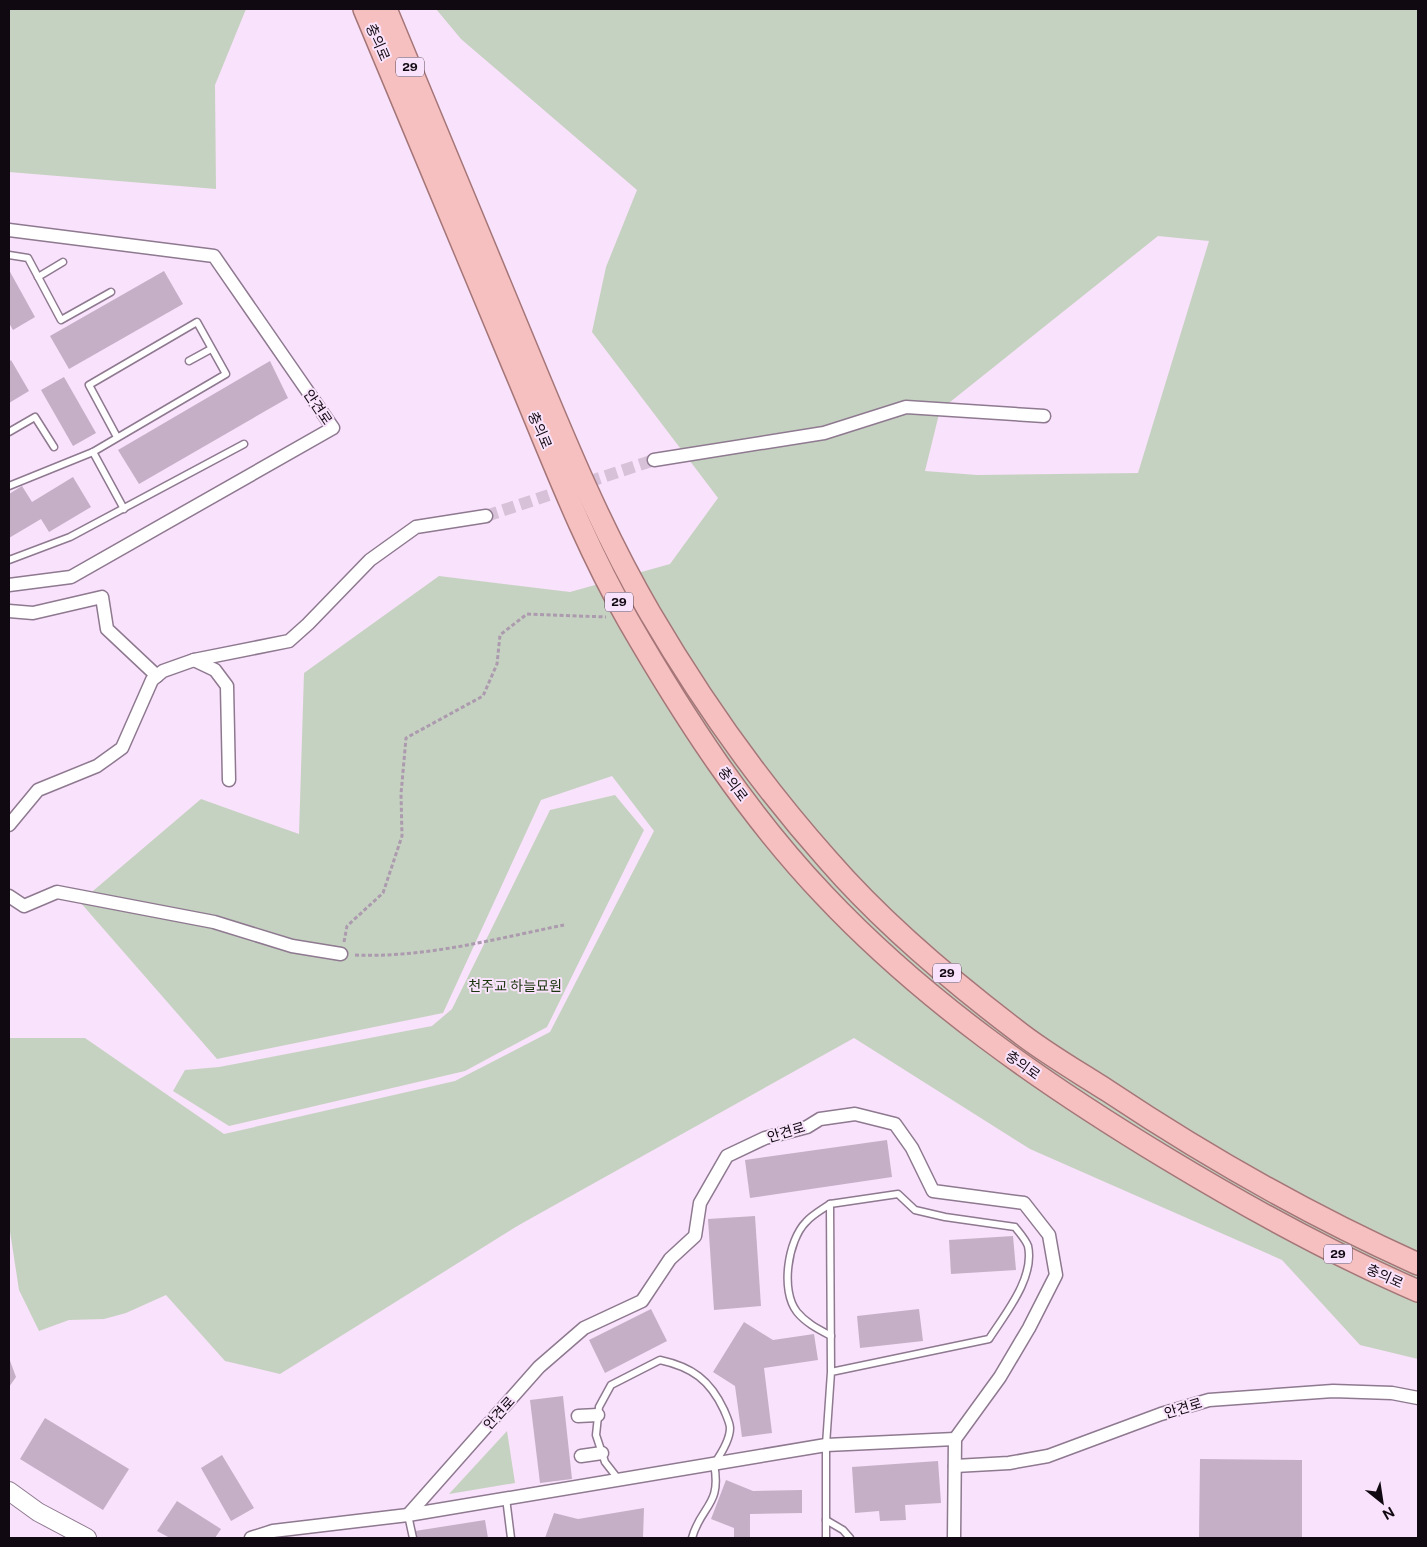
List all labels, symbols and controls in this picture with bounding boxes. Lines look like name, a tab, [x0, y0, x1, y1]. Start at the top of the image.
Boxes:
street label: 충의로	[363, 21, 393, 63]
road number: 29	[396, 58, 424, 76]
street label: 안견로	[301, 387, 336, 428]
street label: 충의로	[525, 409, 555, 451]
road number: 29	[605, 592, 633, 612]
street label: 충의로	[715, 764, 751, 804]
road number: 29	[933, 964, 961, 982]
park label: 천주교 하늘묘원	[468, 978, 562, 994]
street label: 충의로	[1003, 1047, 1043, 1083]
street label: 안견로	[765, 1119, 807, 1145]
road number: 29	[1324, 1244, 1352, 1264]
street label: 충의로	[1364, 1261, 1406, 1291]
street label: 안견로	[480, 1393, 518, 1433]
street label: 안견로	[1162, 1395, 1204, 1421]
north arrow	[1357, 1477, 1407, 1527]
text: N	[1380, 1504, 1397, 1523]

